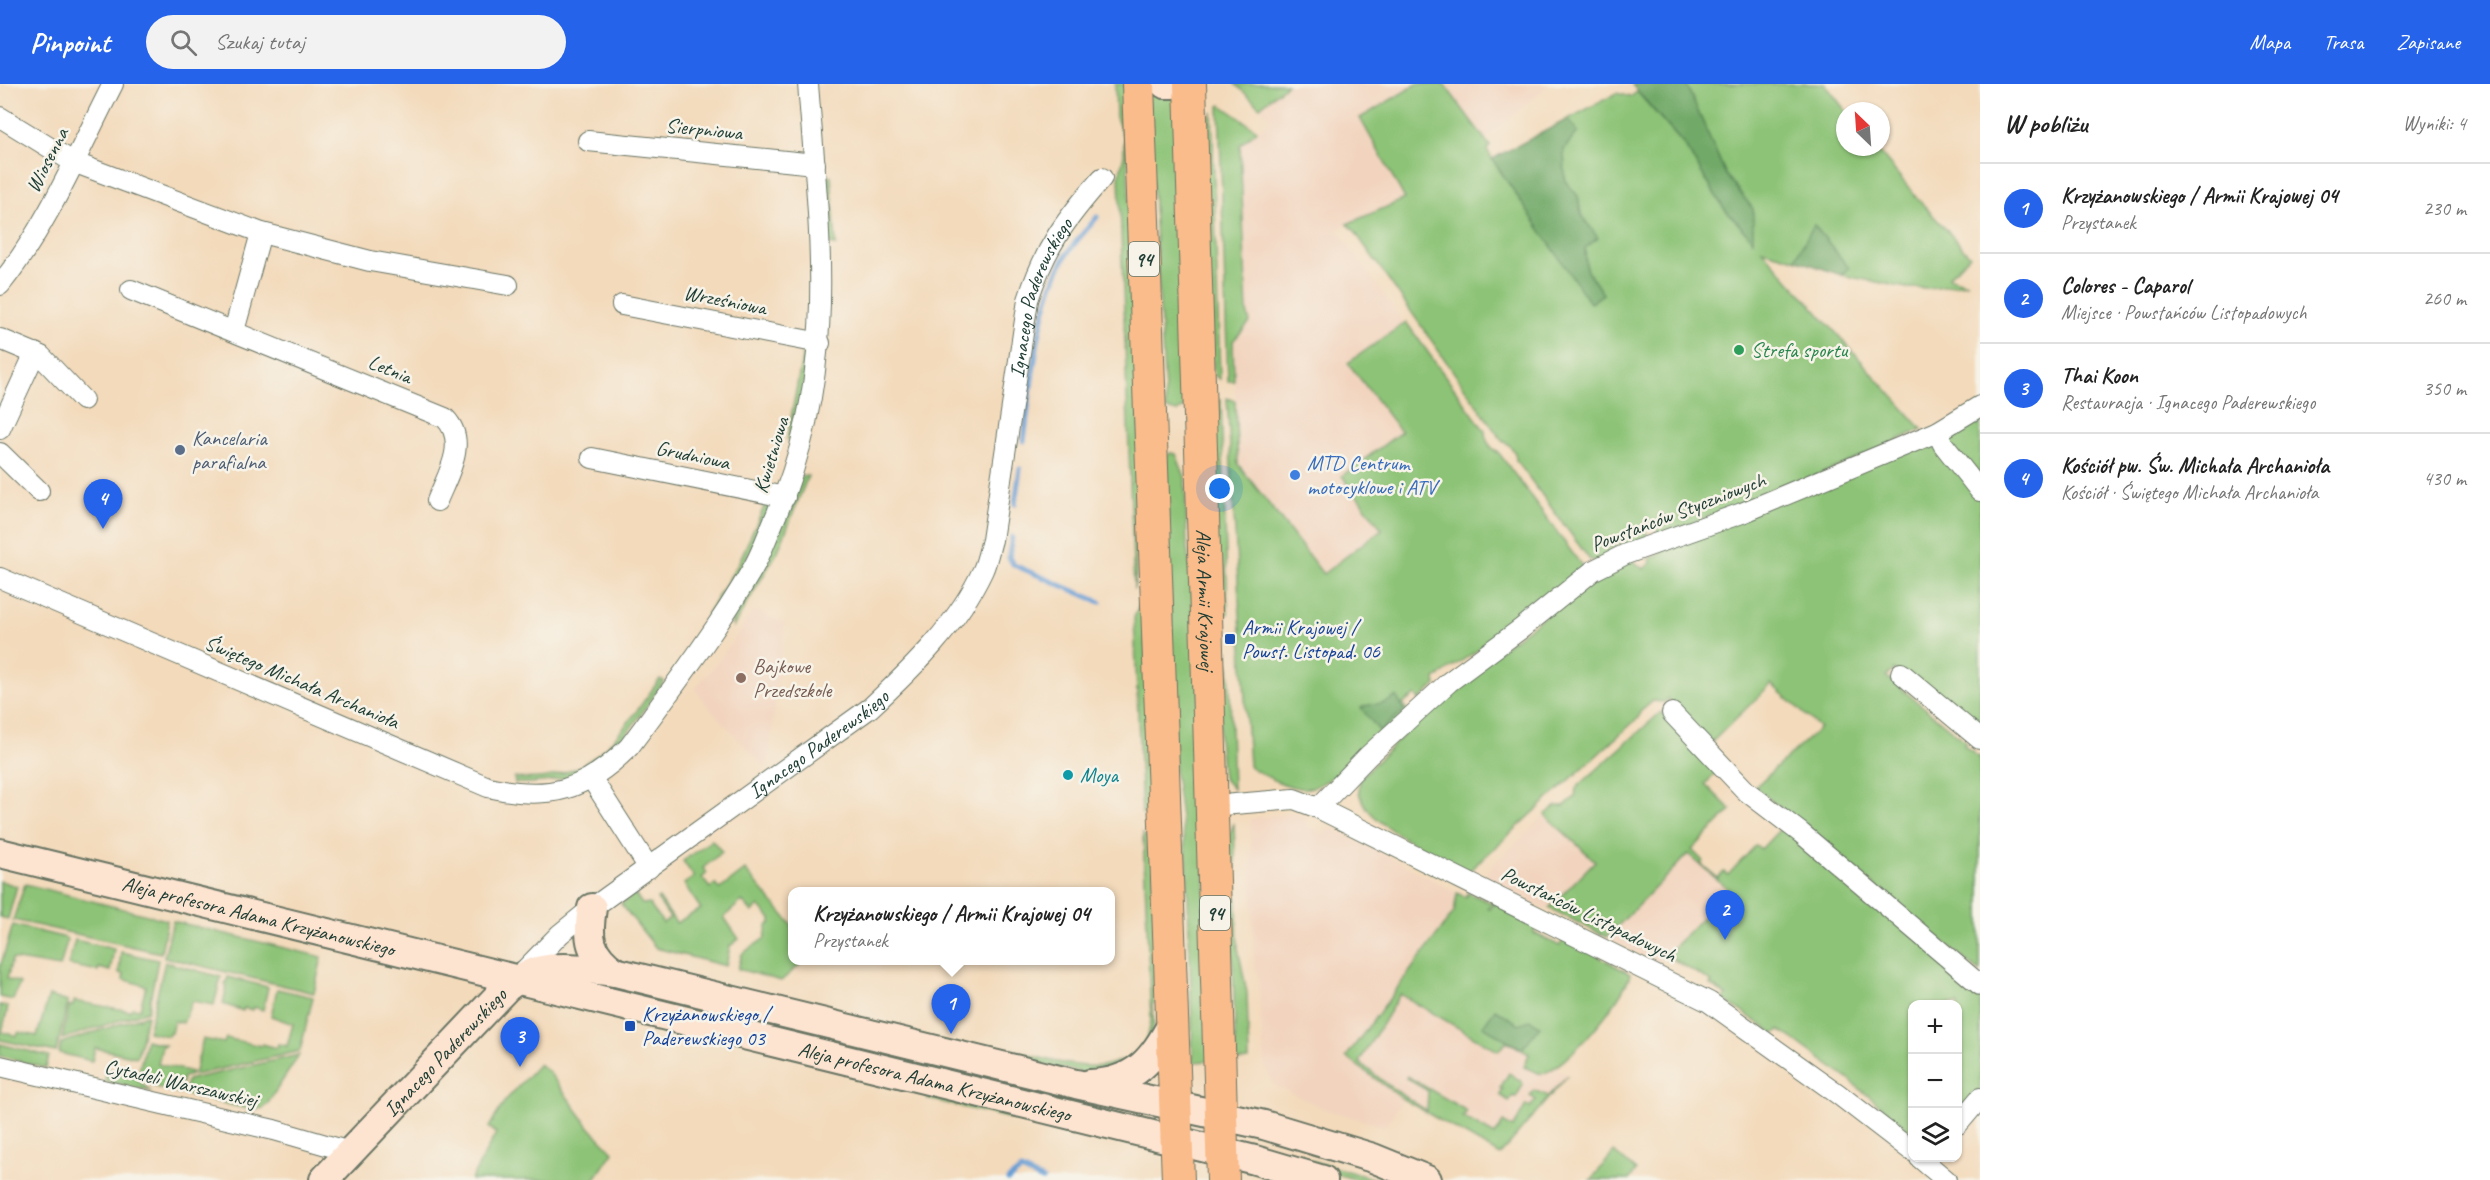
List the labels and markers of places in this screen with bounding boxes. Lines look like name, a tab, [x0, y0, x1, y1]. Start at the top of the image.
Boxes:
place label: Strefa sportu	[1751, 337, 1849, 363]
marker: Strefa sportu	[1732, 343, 1746, 357]
place label: Kancelaria parafialna	[192, 425, 268, 475]
marker: Kancelaria parafialna	[173, 443, 187, 457]
place label: MTD Centrum motocyklowe i ATV	[1307, 450, 1441, 500]
marker: MTD Centrum motocyklowe i ATV	[1288, 468, 1302, 482]
pin: 4	[84, 480, 122, 529]
place label: Armii Krajowej / Powst. Listopad. 06	[1242, 614, 1381, 664]
marker: Armii Krajowej / Powst. Listopad. 06	[1223, 632, 1237, 646]
place label: Bajkowe Przedszkole	[753, 653, 832, 703]
marker: Bajkowe Przedszkole	[734, 671, 748, 685]
place label: Moya	[1080, 762, 1119, 788]
marker: Moya	[1061, 768, 1075, 782]
pin: 2	[1706, 890, 1744, 940]
pin: 1	[932, 984, 970, 1034]
place label: Krzyżanowskiego / Paderewskiego 03	[642, 1001, 774, 1051]
pin: 3	[500, 1018, 540, 1067]
marker: Krzyżanowskiego / Paderewskiego 03	[623, 1019, 637, 1033]

